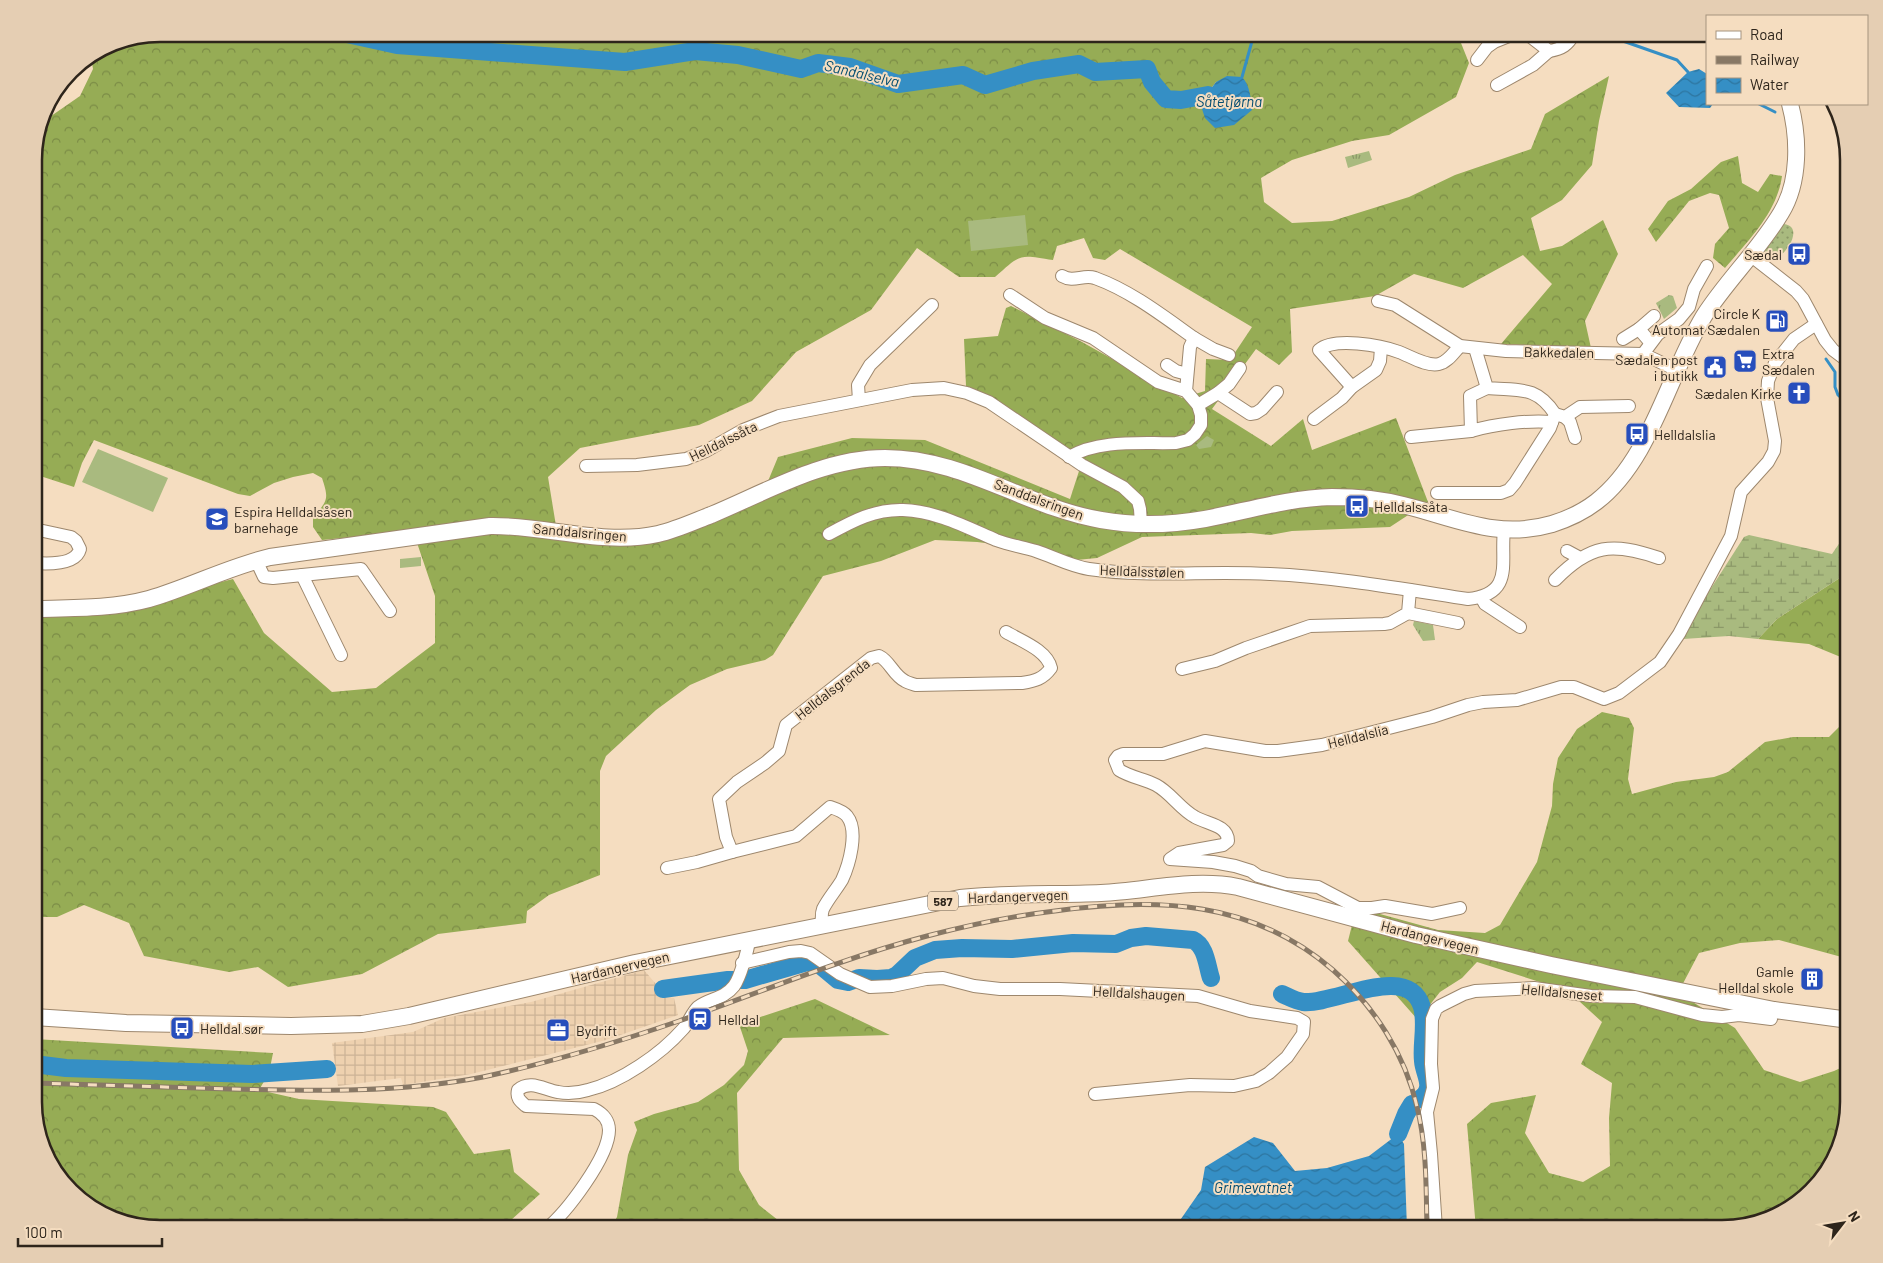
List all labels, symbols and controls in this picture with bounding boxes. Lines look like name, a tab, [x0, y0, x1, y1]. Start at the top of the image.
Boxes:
legend	[1706, 15, 1868, 105]
text: Road	[1750, 25, 1783, 43]
text: Railway	[1750, 50, 1799, 68]
water label: Sandalselva	[823, 56, 901, 90]
text: Water	[1750, 75, 1789, 93]
water label: Såtetjørna	[1196, 92, 1262, 110]
bus stop icon: Sædal	[1786, 241, 1812, 267]
place label: Sædal	[1744, 246, 1782, 263]
place label: Circle K Automat Sædalen	[1652, 305, 1760, 338]
fuel station icon: Circle K Automat Sædalen	[1764, 308, 1790, 334]
street label: Bakkedalen	[1524, 343, 1594, 361]
place label: Extra Sædalen	[1762, 345, 1815, 378]
supermarket icon: Extra Sædalen	[1732, 348, 1758, 374]
place label: Sædalen post i butikk	[1615, 351, 1698, 384]
public building icon: Sædalen post i butikk	[1702, 354, 1728, 380]
church icon: Sædalen Kirke	[1786, 380, 1812, 406]
place label: Sædalen Kirke	[1695, 385, 1782, 402]
street label: Helldalssåta	[686, 417, 760, 465]
bus stop icon: Helldalslia	[1624, 421, 1650, 447]
place label: Helldalslia	[1654, 426, 1716, 443]
street label: Sanddalsringen	[992, 475, 1086, 523]
bus stop icon: Helldalssåta	[1344, 493, 1370, 519]
place label: Helldalssåta	[1374, 498, 1448, 515]
place label: Espira Helldalsåsen barnehage	[234, 503, 352, 536]
school or university icon: Espira Helldalsåsen barnehage	[204, 506, 230, 532]
street label: Sanddalsringen	[533, 519, 627, 545]
street label: Helldalsstølen	[1099, 561, 1185, 581]
street label: Helldalsgrenda	[791, 655, 873, 723]
street label: Helldalslia	[1326, 720, 1390, 752]
street label: Hardangervegen	[967, 886, 1069, 906]
road number: 587	[928, 891, 958, 910]
street label: Hardangervegen	[1379, 917, 1481, 957]
street label: Hardangervegen	[569, 947, 671, 987]
place label: Gamle Helldal skole	[1718, 963, 1794, 996]
building icon: Gamle Helldal skole	[1799, 966, 1825, 992]
street label: Helldalsneset	[1521, 980, 1603, 1004]
street label: Helldalshaugen	[1092, 982, 1186, 1004]
station icon: Helldal	[687, 1006, 713, 1032]
place label: Helldal	[718, 1011, 759, 1028]
bus stop icon: Helldal sør	[169, 1015, 195, 1041]
office icon: Bydrift	[545, 1017, 571, 1043]
place label: Helldal sør	[200, 1020, 263, 1037]
place label: Bydrift	[576, 1022, 617, 1039]
water label: Grimevatnet	[1214, 1178, 1293, 1196]
north arrow	[1818, 1198, 1868, 1248]
text: N	[1845, 1208, 1864, 1224]
scale bar	[18, 1216, 161, 1248]
text: 100 m	[25, 1223, 63, 1241]

